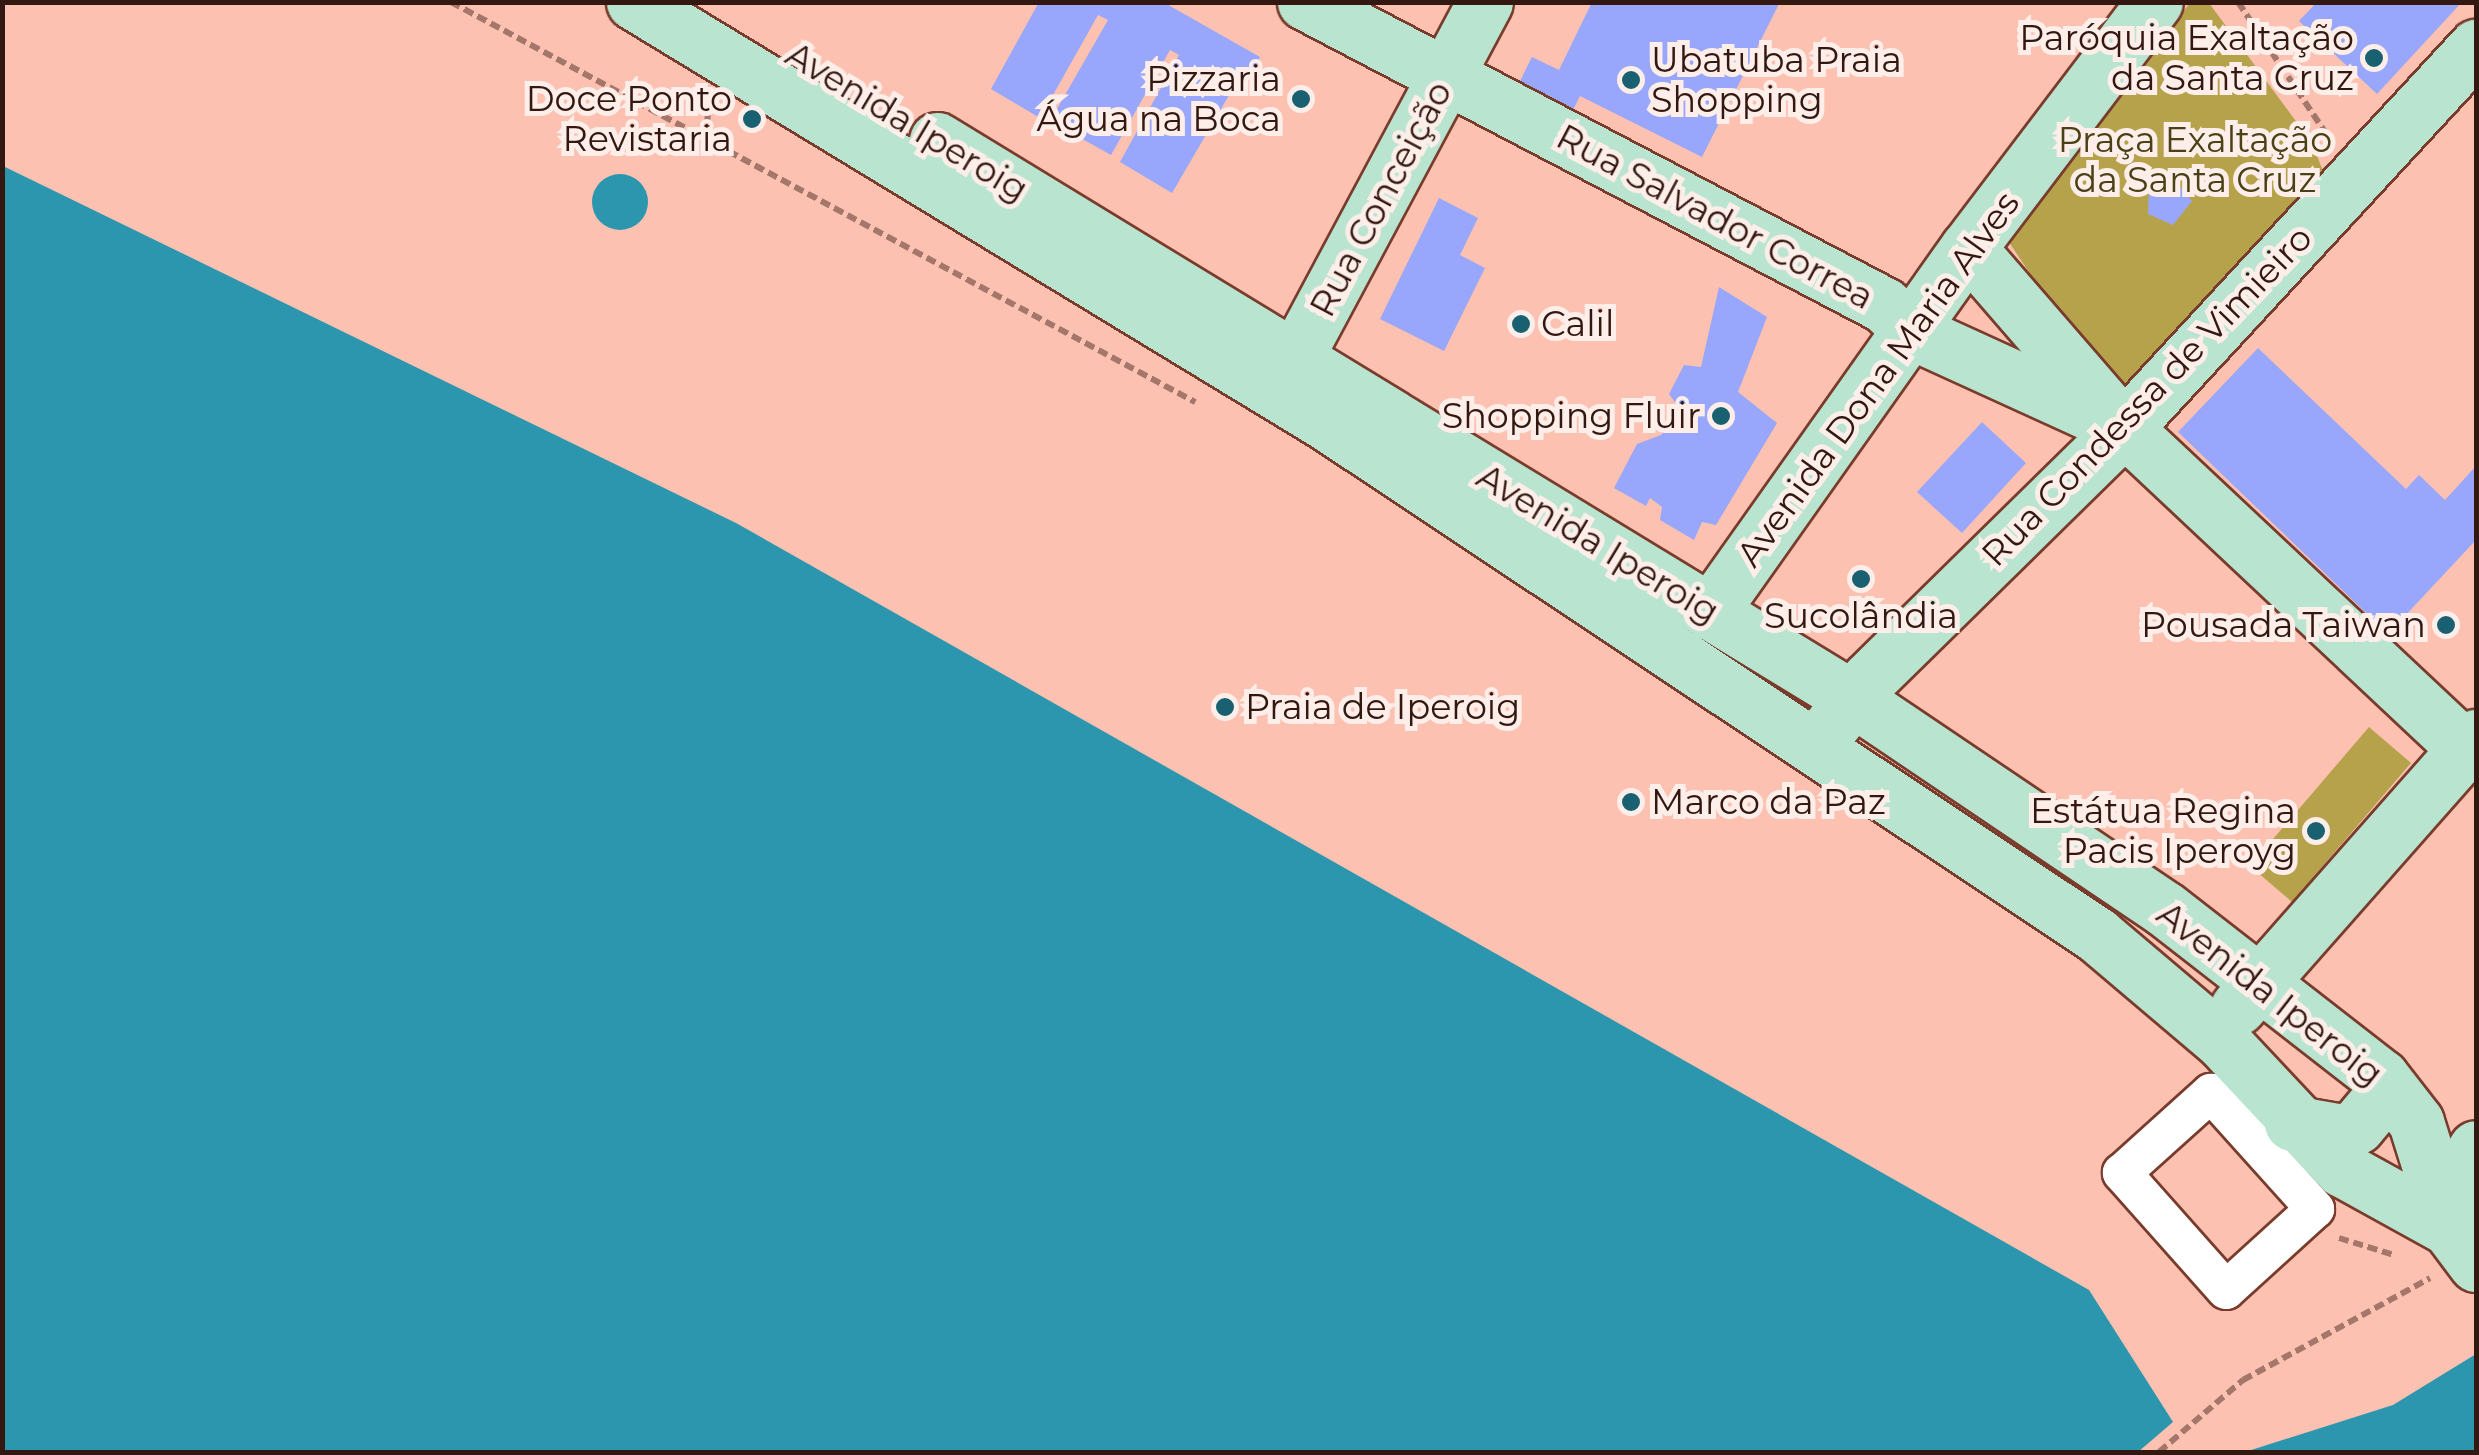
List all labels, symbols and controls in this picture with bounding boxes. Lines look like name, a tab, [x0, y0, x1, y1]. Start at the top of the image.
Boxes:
place label: Paróquia Exaltação da Santa Cruz	[2019, 17, 2354, 99]
street label: Avenida Iperoig	[778, 33, 1036, 211]
place label: Ubatuba Praia Shopping	[1651, 39, 1902, 121]
marker: Paróquia Exaltação da Santa Cruz	[2363, 47, 2385, 69]
place label: Pizzaria Água na Boca	[1037, 58, 1281, 140]
marker: Ubatuba Praia Shopping	[1620, 69, 1642, 91]
street label: Rua Conceição	[1301, 74, 1461, 324]
place label: Doce Ponto Revistaria	[526, 78, 732, 160]
marker: Pizzaria Água na Boca	[1290, 88, 1312, 110]
marker: Doce Ponto Revistaria	[741, 108, 763, 130]
street label: Rua Salvador Correa	[1549, 116, 1881, 318]
park label: Praça Exaltação da Santa Cruz	[2058, 119, 2332, 201]
street label: Avenida Dona Maria Alves	[1728, 183, 2028, 575]
street label: Rua Condessa de Vimieiro	[1973, 217, 2321, 575]
place label: Calil	[1541, 303, 1614, 345]
marker: Calil	[1510, 313, 1532, 335]
place label: Shopping Fluir	[1442, 395, 1701, 437]
marker: Shopping Fluir	[1710, 405, 1732, 427]
street label: Avenida Iperoig	[1469, 455, 1727, 633]
marker: Sucolândia	[1850, 568, 1872, 590]
place label: Sucolândia	[1764, 595, 1958, 637]
place label: Pousada Taiwan	[2141, 604, 2426, 646]
marker: Pousada Taiwan	[2435, 614, 2457, 636]
place label: Praia de Iperoig	[1245, 686, 1520, 728]
marker: Praia de Iperoig	[1214, 696, 1236, 718]
place label: Marco da Paz	[1651, 781, 1886, 823]
place label: Estátua Regina Pacis Iperoyg	[2030, 790, 2296, 872]
marker: Marco da Paz	[1620, 791, 1642, 813]
marker: Estátua Regina Pacis Iperoyg	[2305, 820, 2327, 842]
street label: Avenida Iperoig	[2149, 893, 2391, 1095]

